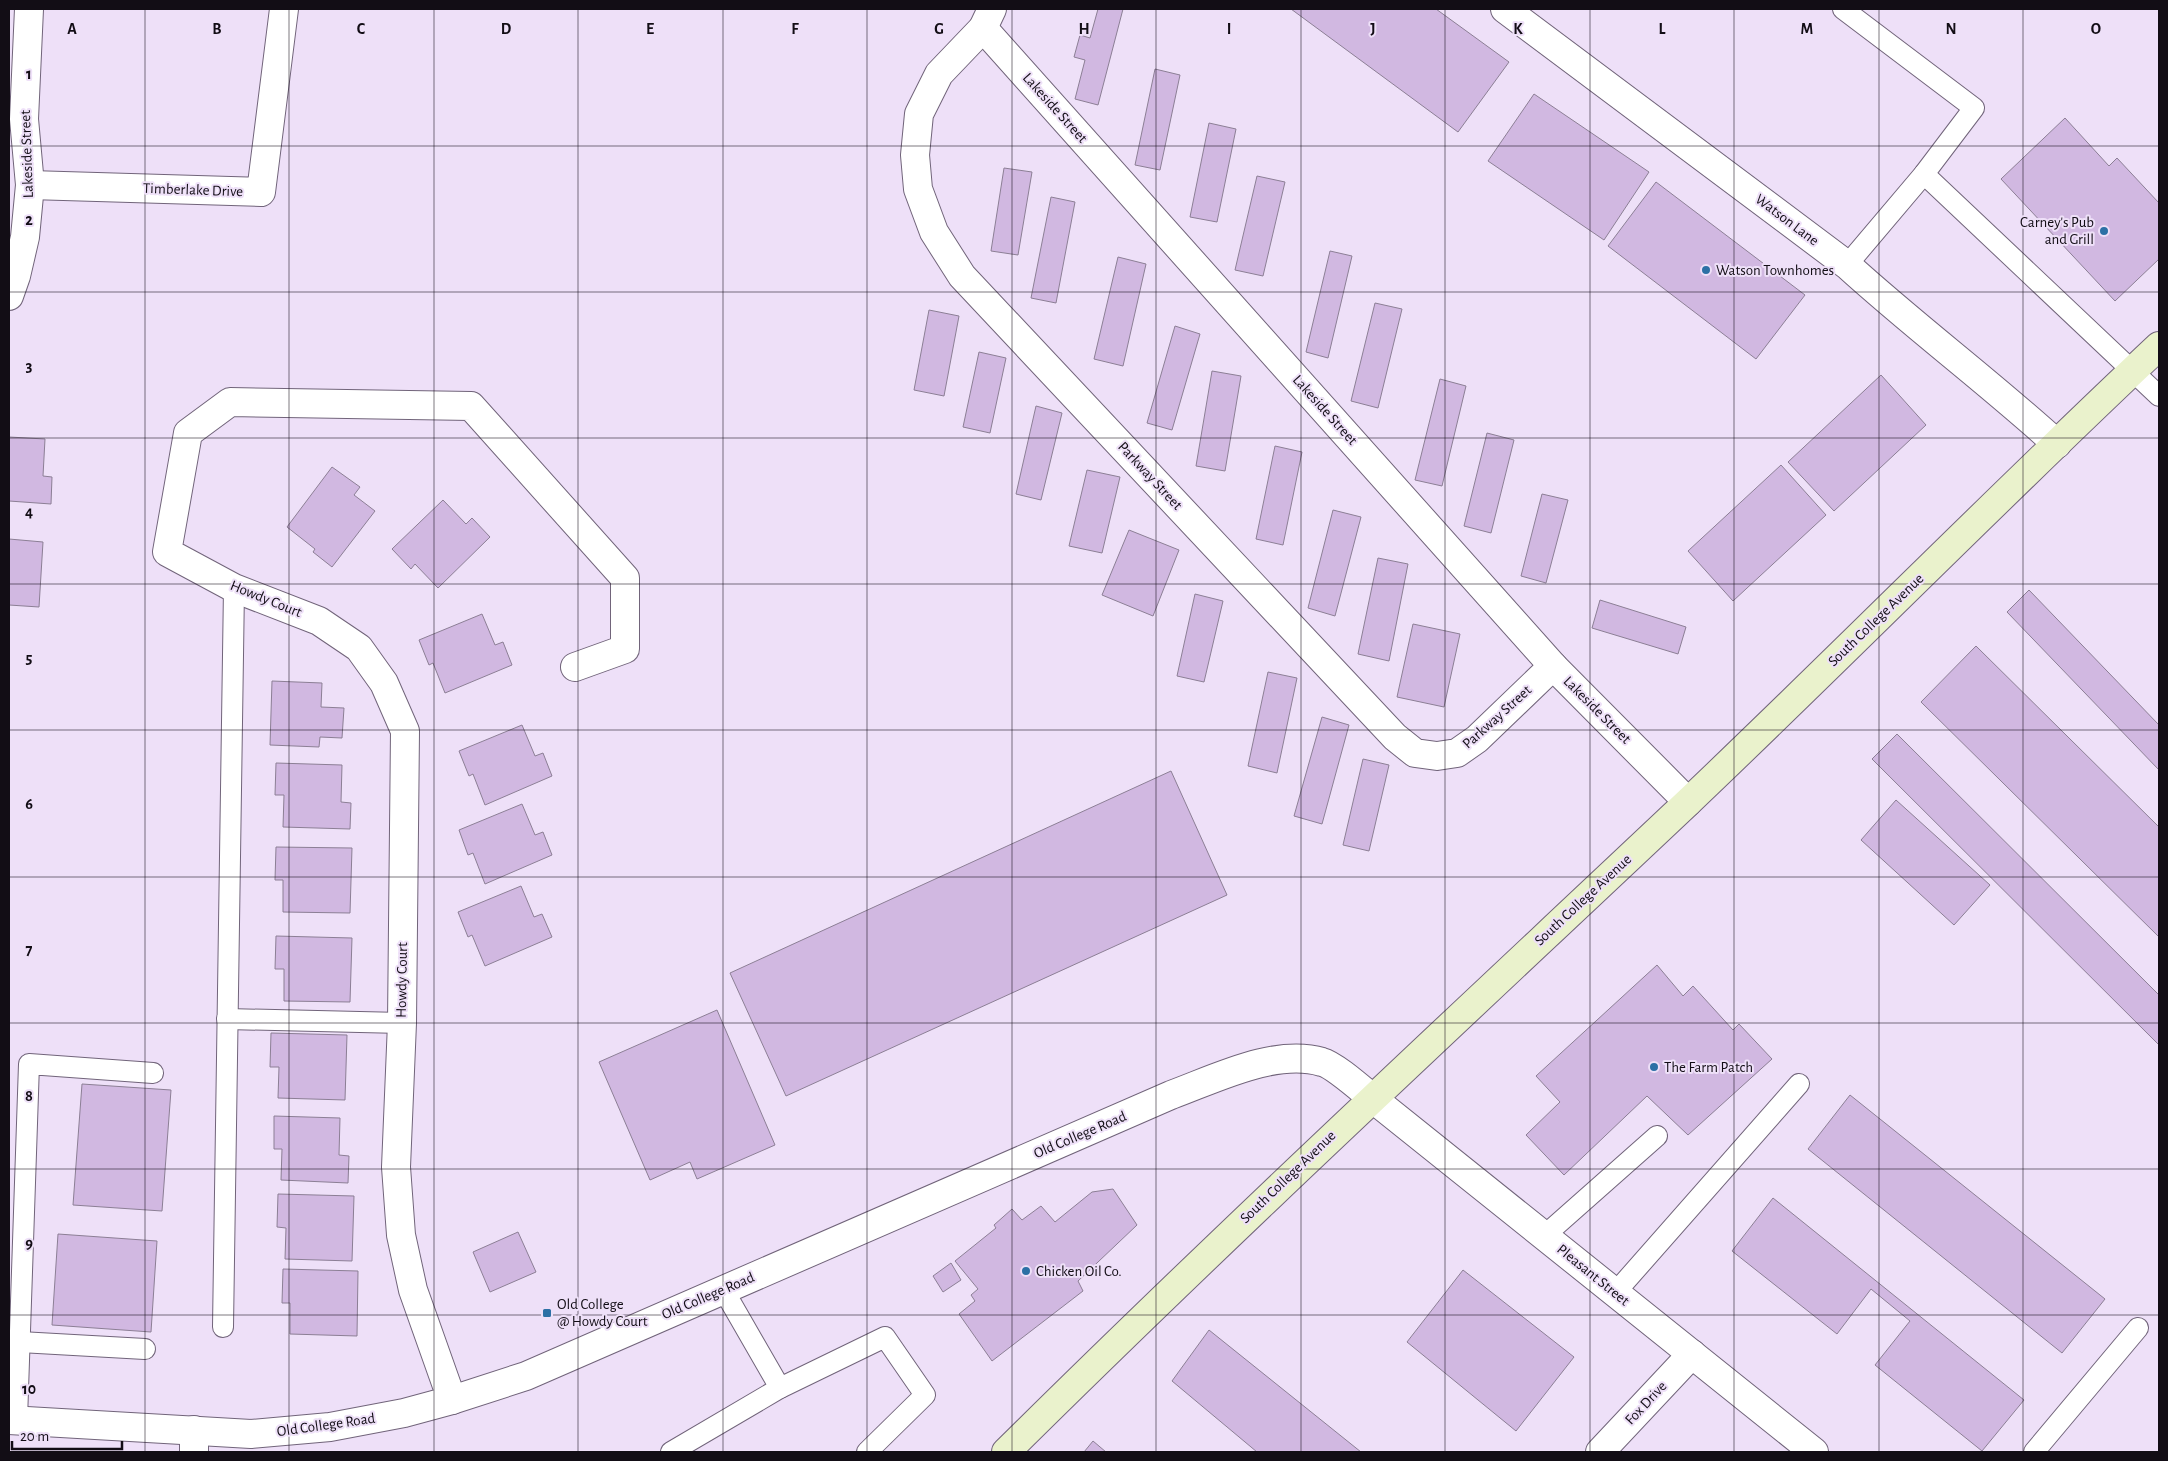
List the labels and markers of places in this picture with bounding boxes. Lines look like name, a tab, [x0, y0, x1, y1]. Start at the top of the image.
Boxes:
place label: Carney's Pub and Grill	[2020, 215, 2094, 247]
marker: Carney's Pub and Grill	[2098, 225, 2110, 237]
place label: Watson Townhomes	[1716, 263, 1834, 278]
marker: Watson Townhomes	[1700, 264, 1712, 276]
place label: The Farm Patch	[1664, 1060, 1753, 1075]
marker: The Farm Patch	[1648, 1061, 1660, 1073]
place label: Chicken Oil Co.	[1036, 1264, 1122, 1279]
marker: Chicken Oil Co.	[1020, 1265, 1032, 1277]
place label: Old College @ Howdy Court	[557, 1297, 648, 1329]
marker: Old College @ Howdy Court	[541, 1307, 553, 1319]

